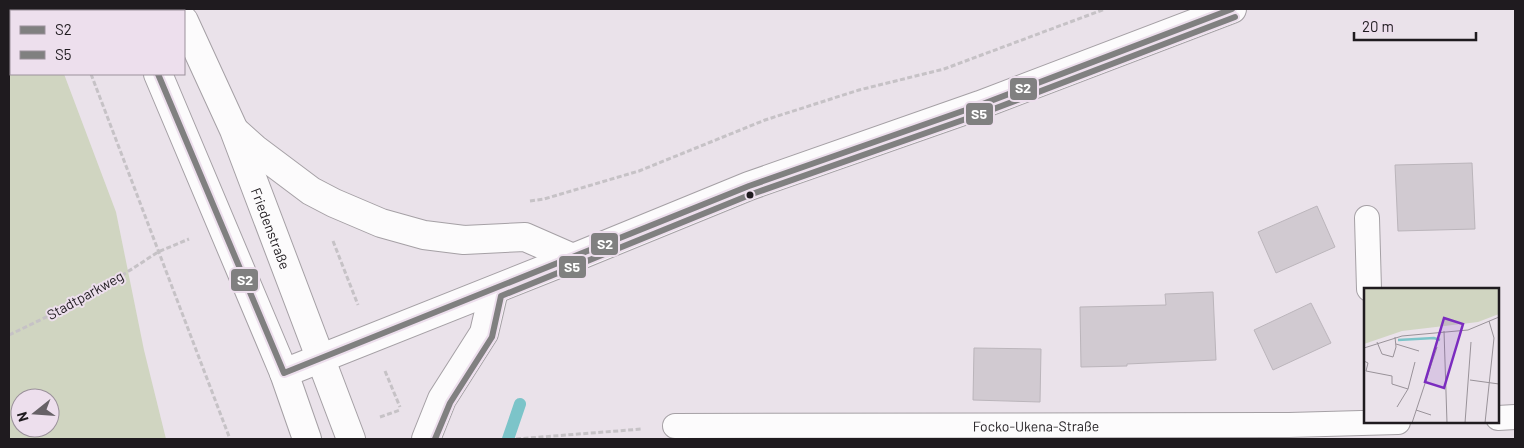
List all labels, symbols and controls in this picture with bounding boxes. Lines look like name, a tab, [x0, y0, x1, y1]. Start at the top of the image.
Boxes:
legend	[10, 10, 185, 75]
scale bar	[1354, 10, 1476, 42]
text: 20 m	[1362, 17, 1394, 35]
text: S2	[55, 20, 72, 38]
text: S5	[55, 45, 71, 63]
line badge: S2	[1009, 77, 1038, 101]
text: S2	[1015, 79, 1031, 96]
line badge: S5	[965, 102, 994, 126]
text: S5	[971, 105, 987, 122]
street label: Friedenstraße	[248, 185, 294, 271]
unlabelled marker	[745, 190, 755, 200]
line badge: S2	[590, 232, 619, 256]
text: S2	[597, 235, 613, 252]
line badge: S5	[558, 255, 587, 279]
text: S5	[564, 258, 580, 275]
street label: Stadtparkweg	[44, 267, 126, 323]
line badge: S2	[230, 268, 259, 292]
text: S2	[237, 271, 253, 288]
inset map	[1364, 288, 1499, 423]
north arrow	[10, 388, 60, 438]
text: N	[13, 410, 32, 424]
street label: Focko-Ukena-Straße	[973, 417, 1099, 434]

